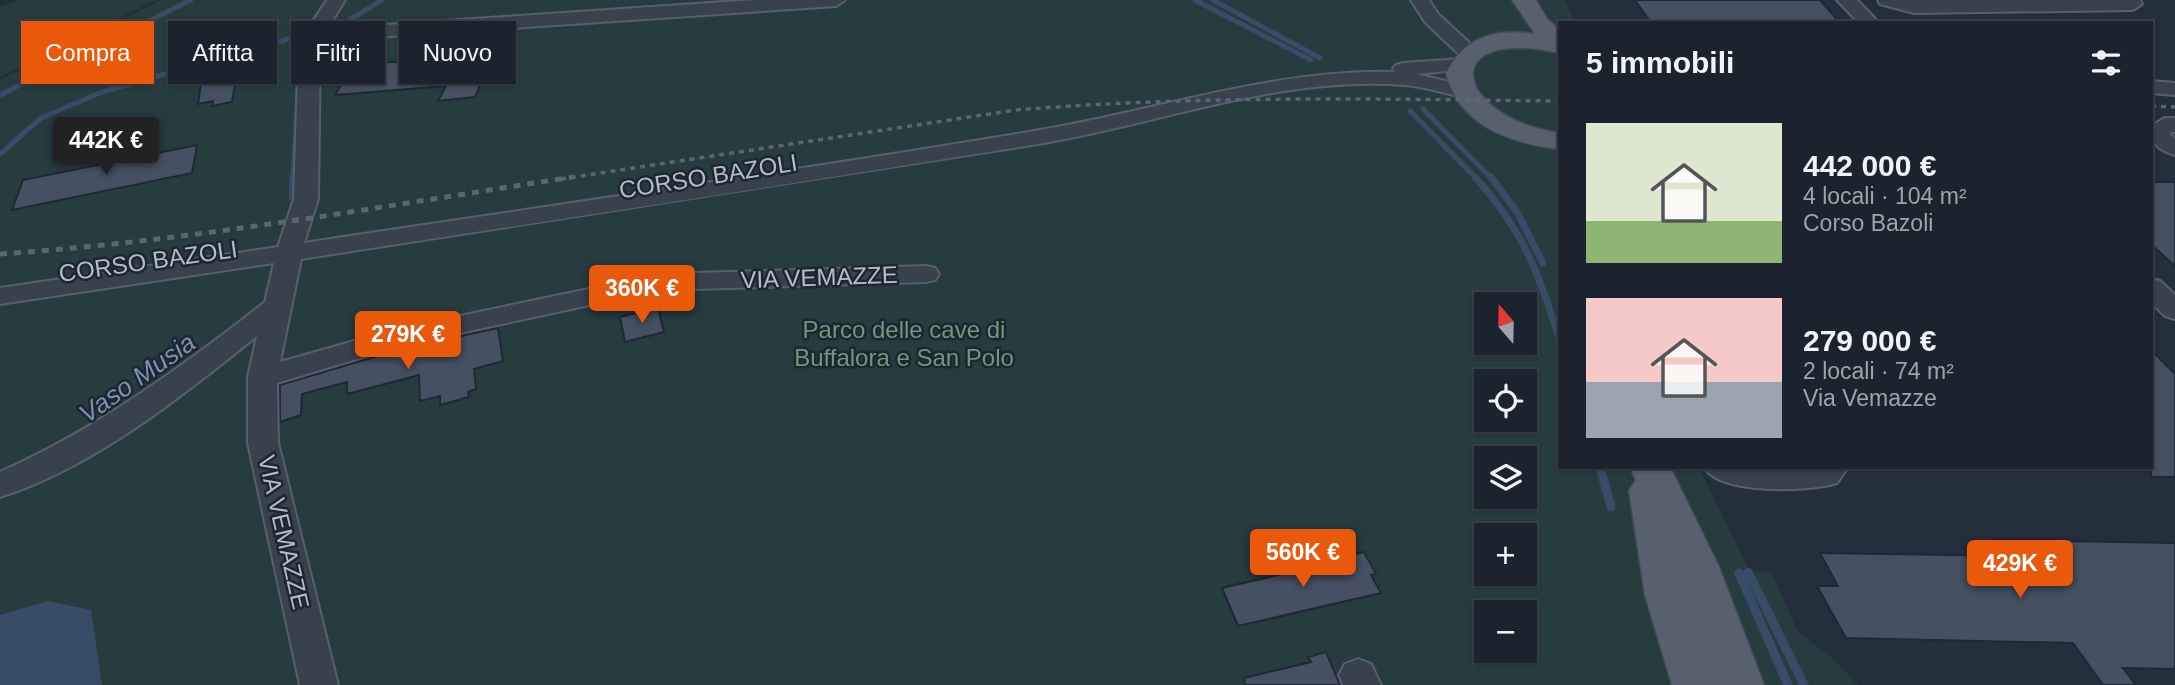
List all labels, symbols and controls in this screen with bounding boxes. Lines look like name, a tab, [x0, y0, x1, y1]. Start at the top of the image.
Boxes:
chip: Compra	[21, 21, 154, 84]
chip: Affitta	[168, 21, 277, 84]
chip: Filtri	[291, 21, 385, 84]
chip: Nuovo	[399, 21, 516, 84]
icon: filters	[2087, 44, 2125, 82]
text: 5 immobili	[1586, 46, 1734, 79]
pin: 442K €	[49, 118, 163, 177]
text: 442K €	[69, 127, 143, 153]
street label: CORSO BAZOLI	[617, 149, 799, 203]
text: 442 000 €	[1803, 149, 1936, 182]
icon: home	[1642, 151, 1726, 235]
text: 4 locali · 104 m²	[1803, 183, 1967, 209]
text: Corso Bazoli	[1803, 210, 1933, 236]
street label: CORSO BAZOLI	[57, 235, 239, 287]
street label: VIA VEMAZZE	[740, 261, 898, 293]
pin: 360K €	[585, 266, 699, 325]
text: 360K €	[605, 275, 679, 301]
north arrow	[1474, 292, 1536, 355]
map controls	[1474, 292, 1537, 663]
pin: 279K €	[351, 312, 465, 371]
park label: Parco delle cave di Buffalora e San Polo	[794, 316, 1014, 371]
text: 279K €	[371, 321, 445, 347]
text: 279 000 €	[1803, 324, 1936, 357]
icon: home	[1642, 326, 1726, 410]
water label: Vaso Musia	[73, 327, 201, 429]
text: 2 locali · 74 m²	[1803, 358, 1954, 384]
button: locate	[1474, 369, 1537, 432]
text: Via Vemazze	[1803, 385, 1937, 411]
button: layers	[1474, 446, 1537, 509]
street label: VIA VEMAZZE	[253, 452, 315, 612]
button: +	[1474, 523, 1537, 586]
pin: 560K €	[1246, 530, 1360, 589]
text: 560K €	[1266, 539, 1340, 565]
pin: 429K €	[1963, 540, 2077, 600]
text: 429K €	[1983, 550, 2057, 576]
button: −	[1474, 600, 1537, 663]

